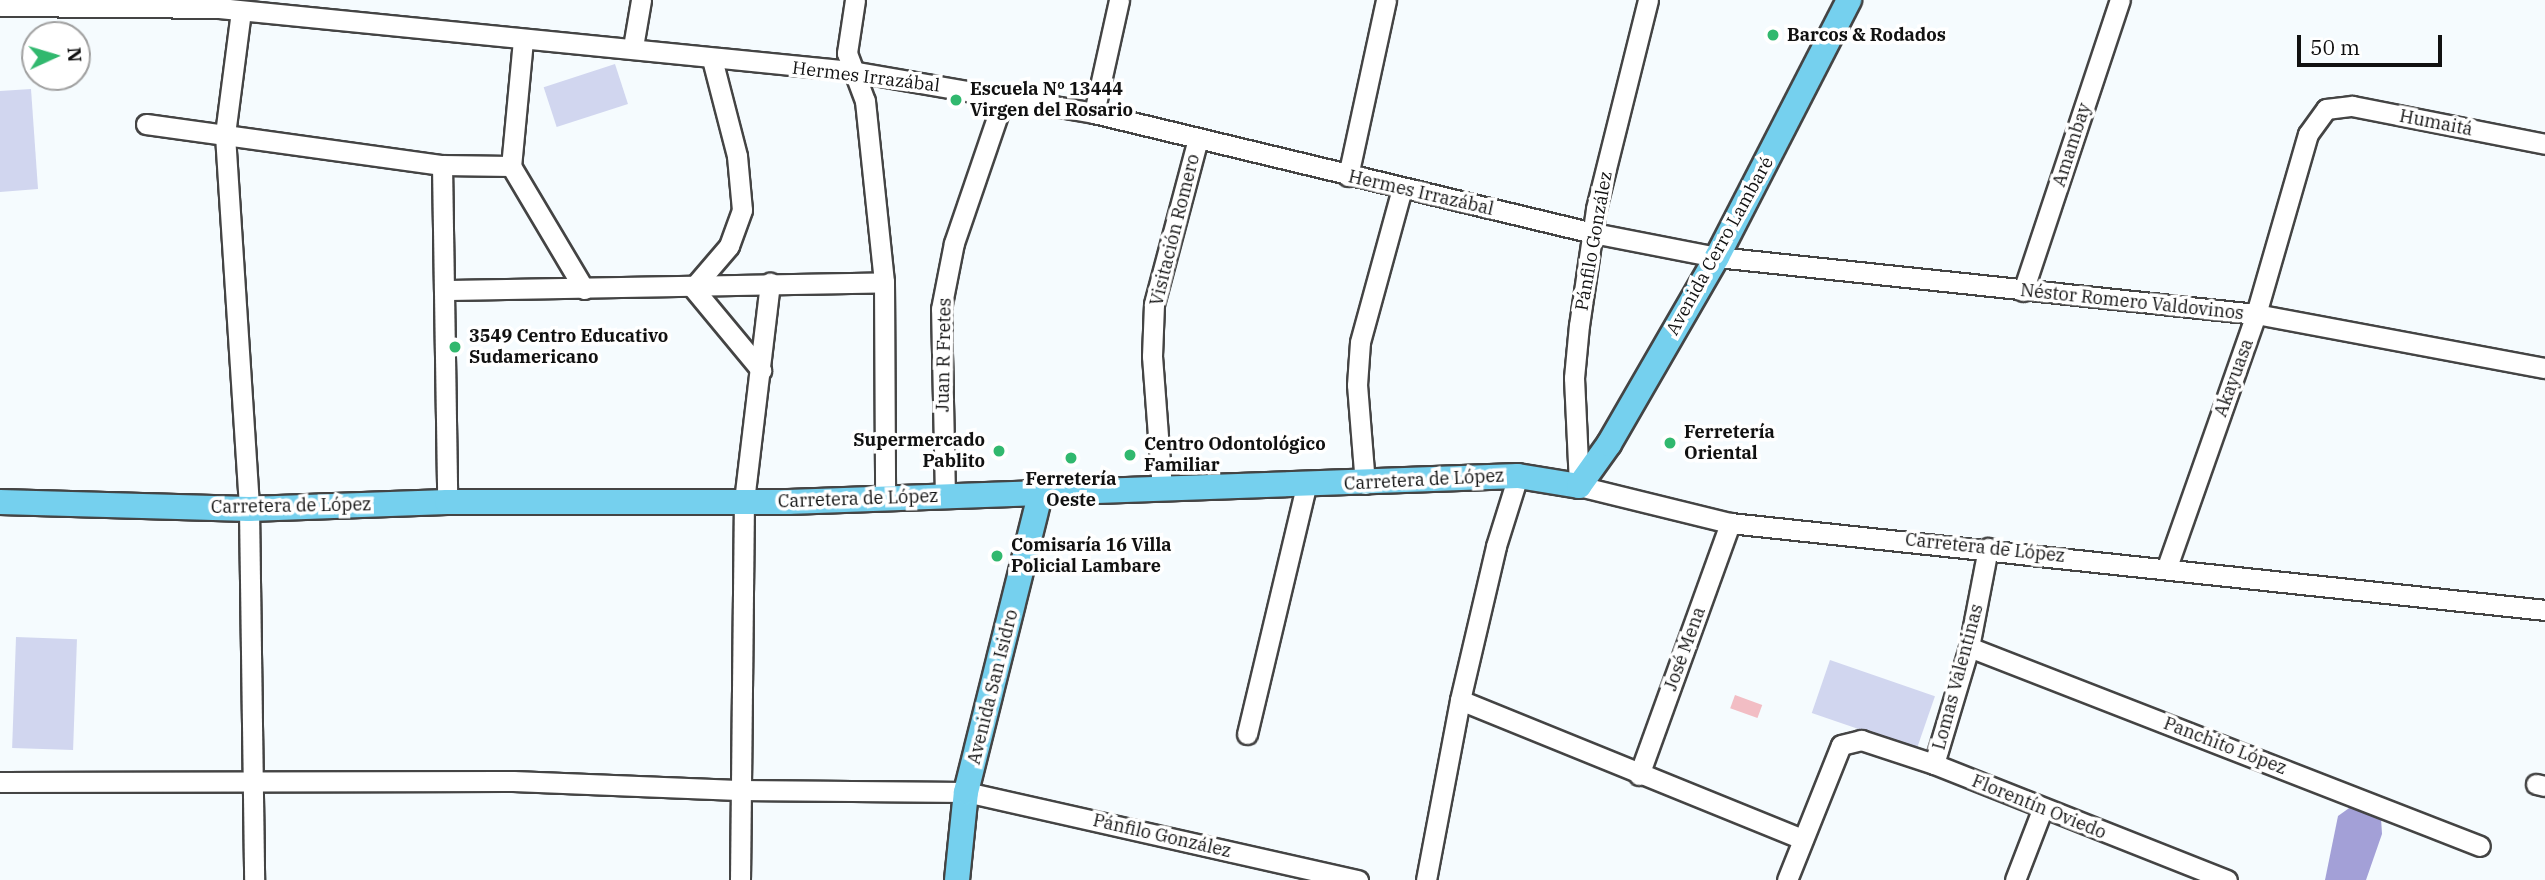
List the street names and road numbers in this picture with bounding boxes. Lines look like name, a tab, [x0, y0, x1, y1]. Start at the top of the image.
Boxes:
street label: Hermes Irrazábal	[791, 57, 941, 97]
street label: Amambay	[2048, 100, 2096, 190]
street label: Humaitá	[2398, 105, 2474, 141]
street label: Visitación Romero	[1146, 152, 1204, 308]
street label: Avenida Cerro Lambaré	[1662, 153, 1778, 339]
street label: Hermes Irrazábal	[1346, 166, 1496, 220]
street label: Pánfilo González	[1571, 170, 1617, 312]
street label: Néstor Romero Valdovinos	[2019, 280, 2245, 324]
street label: Juan R Fretes	[932, 298, 956, 412]
street label: Akayuasa	[2210, 336, 2258, 420]
street label: Carretera de López	[1343, 465, 1505, 495]
street label: Carretera de López	[777, 485, 939, 513]
street label: Carretera de López	[211, 494, 371, 518]
street label: Carretera de López	[1904, 529, 2066, 567]
street label: Lomas Valentinas	[1928, 602, 1988, 752]
street label: José Mena	[1660, 604, 1710, 694]
street label: Avenida San Isidro	[963, 607, 1023, 767]
street label: Panchito López	[2160, 713, 2290, 779]
street label: Florentín Oviedo	[1969, 770, 2109, 844]
street label: Pánfilo González	[1091, 810, 1233, 862]

